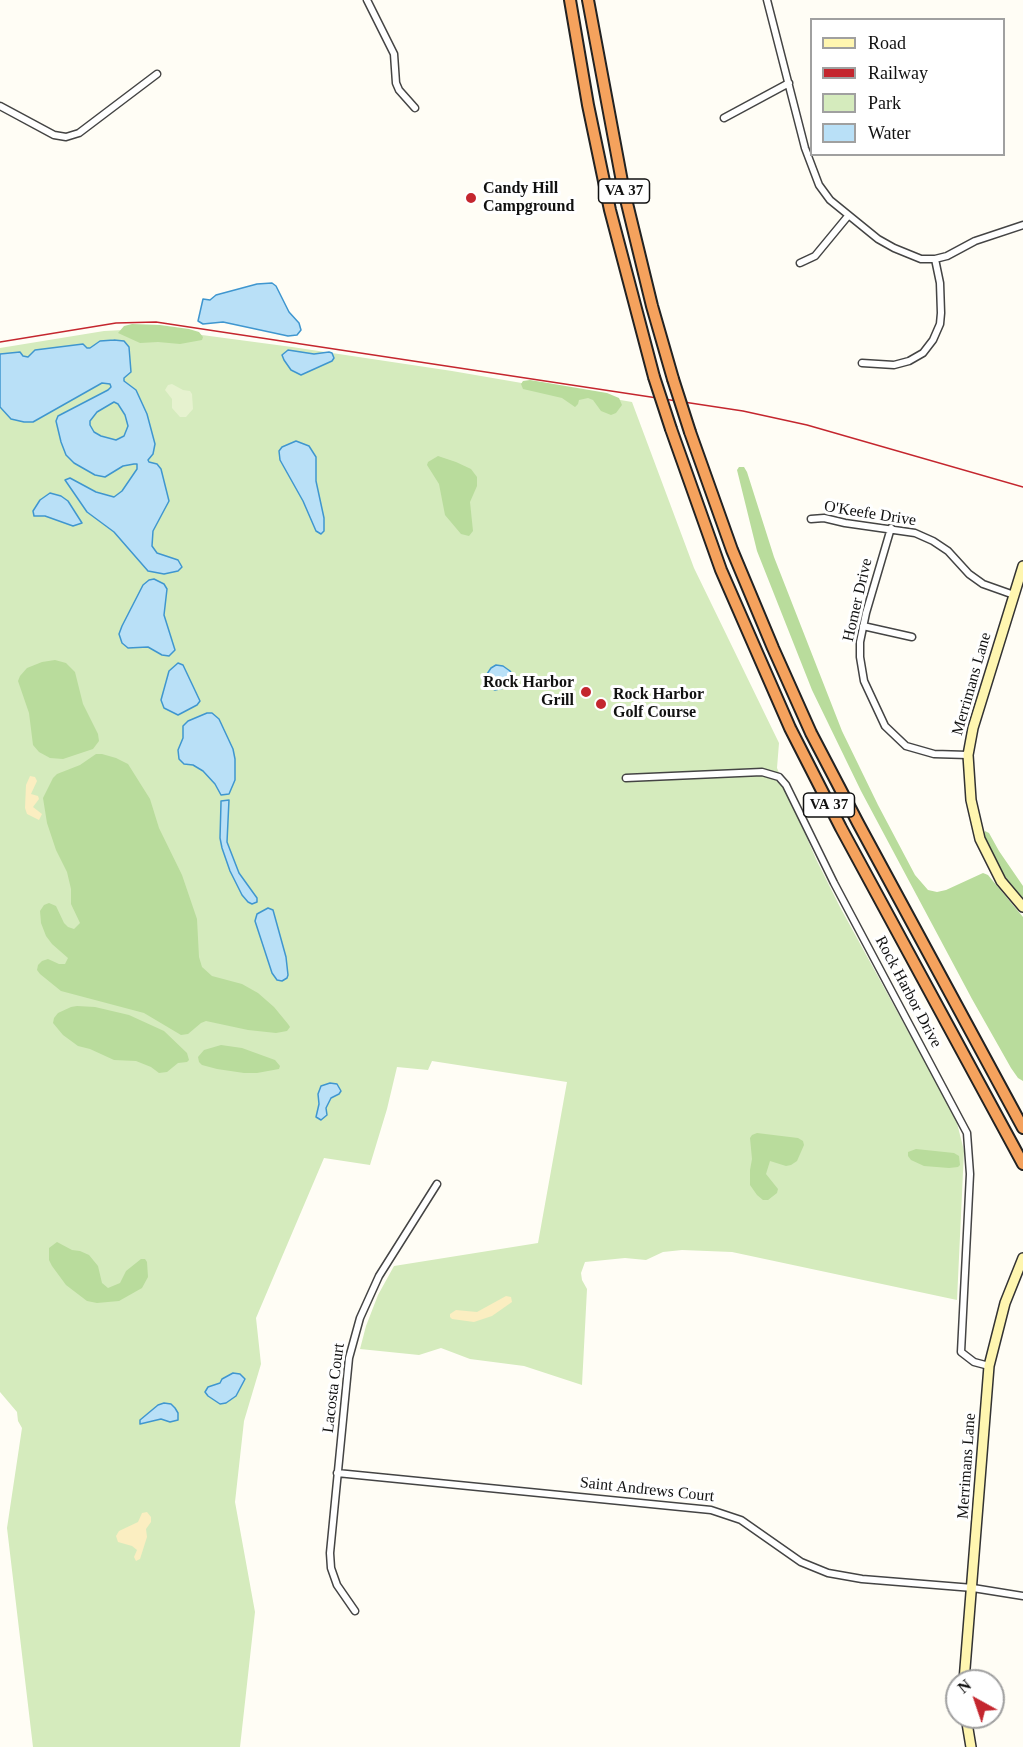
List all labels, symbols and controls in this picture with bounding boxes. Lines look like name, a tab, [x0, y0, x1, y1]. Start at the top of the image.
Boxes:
legend	[810, 18, 1005, 156]
text: Road	[868, 33, 906, 53]
text: Railway	[868, 63, 928, 83]
text: Park	[868, 93, 901, 113]
text: Water	[868, 123, 911, 143]
place label: Candy Hill Campground	[483, 179, 574, 217]
road number: VA 37	[598, 179, 650, 203]
marker: Candy Hill Campground	[464, 191, 478, 205]
street label: O'Keefe Drive	[823, 497, 917, 531]
street label: Homer Drive	[839, 556, 877, 644]
street label: Merrimans Lane	[948, 630, 996, 738]
place label: Rock Harbor Grill	[483, 673, 574, 711]
marker: Rock Harbor Grill	[579, 685, 593, 699]
place label: Rock Harbor Golf Course	[613, 685, 704, 723]
marker: Rock Harbor Golf Course	[594, 697, 608, 711]
road number: VA 37	[804, 793, 854, 817]
street label: Rock Harbor Drive	[871, 933, 945, 1051]
street label: Lacosta Court	[319, 1342, 349, 1434]
street label: Merrimans Lane	[954, 1412, 980, 1520]
street label: Saint Andrews Court	[579, 1473, 715, 1507]
north arrow	[945, 1669, 1005, 1729]
text: N	[955, 1676, 974, 1697]

